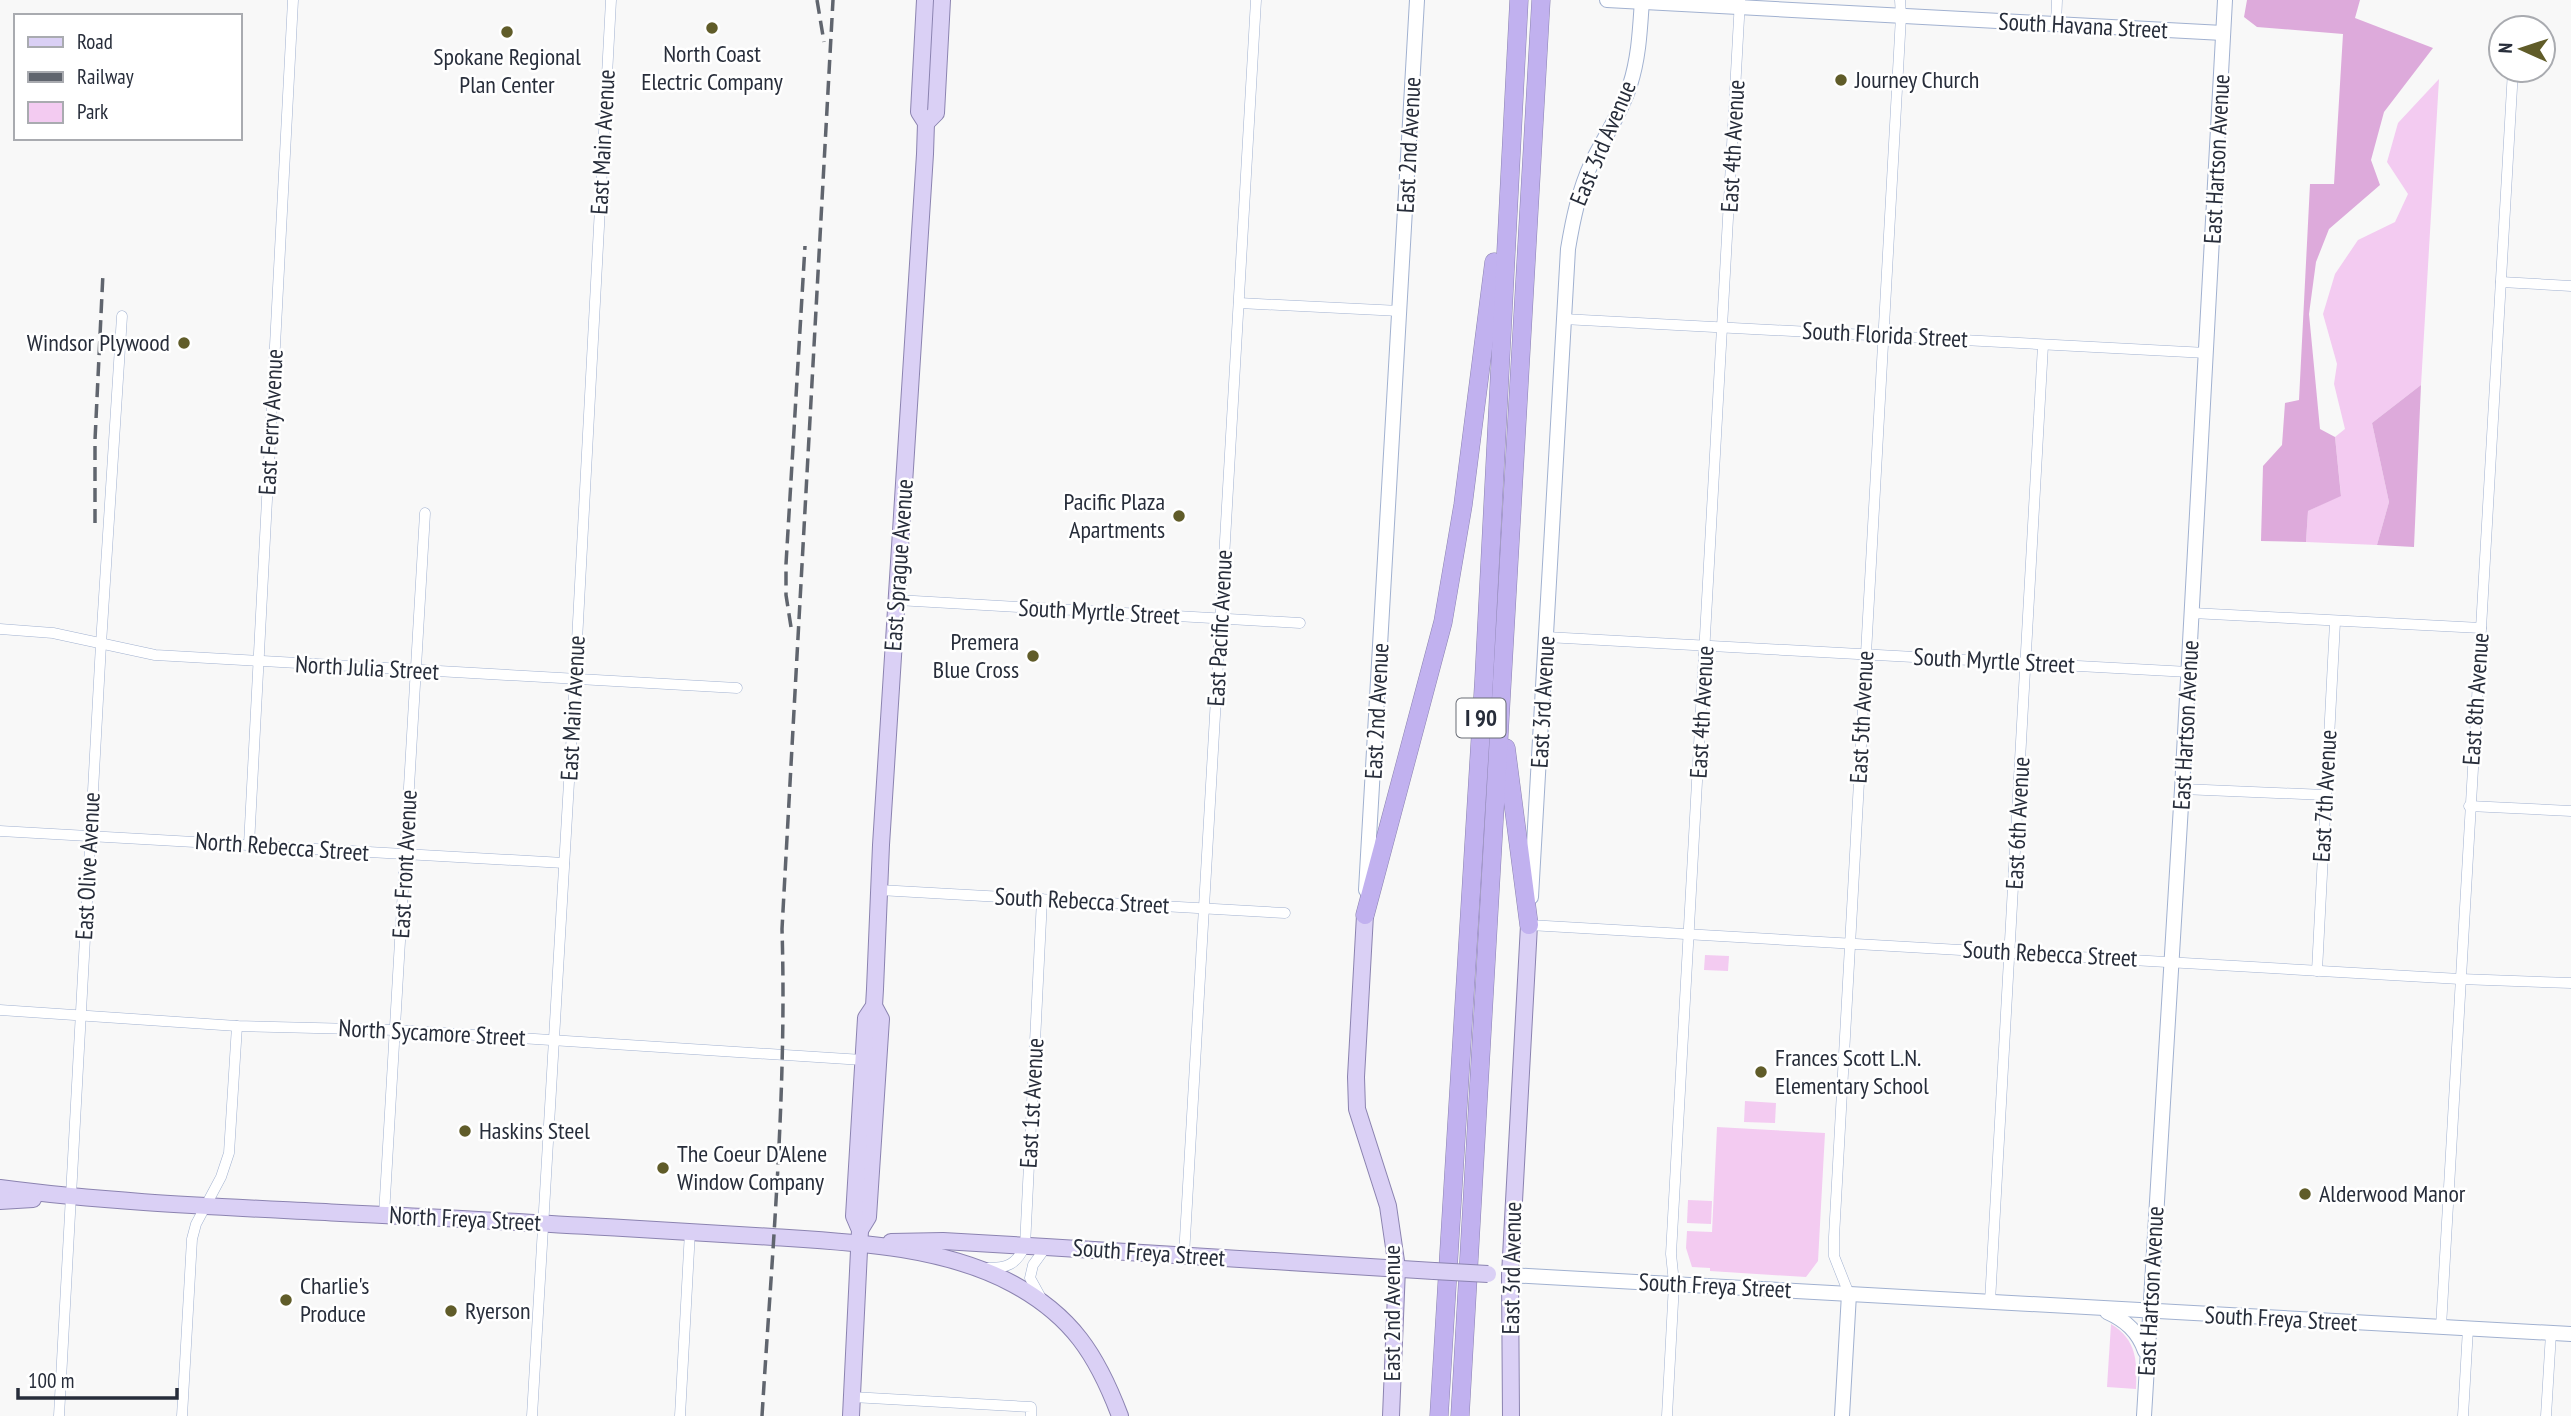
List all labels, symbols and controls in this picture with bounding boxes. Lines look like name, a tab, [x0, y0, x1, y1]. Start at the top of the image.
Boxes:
street label: South Havana Street	[1998, 6, 2169, 45]
legend	[14, 14, 242, 140]
north arrow	[2487, 14, 2557, 84]
marker: North Coast Electric Company	[704, 20, 720, 36]
marker: Spokane Regional Plan Center	[499, 24, 515, 40]
text: Road	[77, 28, 113, 55]
place label: North Coast Electric Company	[641, 38, 783, 97]
place label: Spokane Regional Plan Center	[433, 41, 581, 100]
text: N	[2493, 42, 2517, 54]
text: Railway	[77, 63, 134, 90]
place label: Journey Church	[1854, 64, 1979, 95]
street label: East Main Avenue	[583, 69, 622, 215]
marker: Journey Church	[1833, 72, 1849, 88]
street label: East Hartson Avenue	[2197, 73, 2236, 245]
street label: East 2nd Avenue	[1389, 76, 1428, 214]
street label: East 3rd Avenue	[1562, 76, 1643, 210]
street label: East 4th Avenue	[1714, 79, 1751, 213]
text: Park	[77, 98, 108, 125]
street label: South Florida Street	[1801, 315, 1969, 354]
place label: Windsor Plywood	[27, 327, 170, 358]
marker: Windsor Plywood	[176, 335, 192, 351]
street label: East Ferry Avenue	[251, 348, 290, 496]
street label: East Sprague Avenue	[877, 478, 920, 652]
place label: Pacific Plaza Apartments	[1064, 486, 1165, 545]
marker: Pacific Plaza Apartments	[1171, 508, 1187, 524]
street label: East Pacific Avenue	[1200, 549, 1239, 707]
street label: South Myrtle Street	[1018, 592, 1181, 631]
place label: Premera Blue Cross	[933, 626, 1019, 685]
street label: East 8th Avenue	[2455, 632, 2496, 766]
street label: East Main Avenue	[553, 635, 592, 781]
street label: East 3rd Avenue	[1524, 635, 1561, 769]
street label: East Hartson Avenue	[2166, 639, 2205, 811]
street label: South Myrtle Street	[1913, 641, 2076, 680]
street label: East 2nd Avenue	[1357, 642, 1396, 780]
street label: East 4th Avenue	[1683, 645, 1720, 779]
street label: North Julia Street	[294, 648, 440, 687]
marker: Premera Blue Cross	[1025, 648, 1041, 664]
street label: East 5th Avenue	[1843, 650, 1880, 784]
road number: I 90	[1456, 698, 1506, 738]
street label: East 7th Avenue	[2306, 729, 2343, 863]
street label: East 6th Avenue	[1999, 756, 2036, 890]
street label: East Front Avenue	[385, 789, 424, 939]
street label: East Olive Avenue	[68, 791, 107, 941]
street label: North Rebecca Street	[194, 825, 370, 868]
street label: South Rebecca Street	[994, 880, 1171, 921]
street label: South Rebecca Street	[1962, 933, 2139, 974]
street label: North Sycamore Street	[338, 1012, 527, 1053]
street label: East 1st Avenue	[1013, 1037, 1050, 1169]
place label: Frances Scott L.N. Elementary School	[1775, 1042, 1929, 1101]
marker: Frances Scott L.N. Elementary School	[1753, 1064, 1769, 1080]
place label: Haskins Steel	[479, 1115, 590, 1146]
marker: Haskins Steel	[457, 1123, 473, 1139]
place label: The Coeur D'Alene Window Company	[677, 1138, 827, 1197]
marker: The Coeur D'Alene Window Company	[655, 1160, 671, 1176]
place label: Alderwood Manor	[2319, 1178, 2466, 1209]
marker: Alderwood Manor	[2297, 1186, 2313, 1202]
street label: North Freya Street	[388, 1199, 542, 1238]
street label: East 3rd Avenue	[1495, 1201, 1528, 1335]
street label: East Hartson Avenue	[2131, 1205, 2170, 1377]
street label: South Freya Street	[1072, 1232, 1227, 1273]
street label: East 2nd Avenue	[1376, 1245, 1407, 1381]
street label: South Freya Street	[1638, 1266, 1792, 1305]
place label: Charlie's Produce	[300, 1270, 369, 1329]
marker: Charlie's Produce	[278, 1292, 294, 1308]
place label: Ryerson	[465, 1295, 530, 1326]
street label: South Freya Street	[2204, 1299, 2358, 1338]
marker: Ryerson	[443, 1303, 459, 1319]
scale bar	[18, 1356, 177, 1400]
text: 100 m	[28, 1367, 74, 1394]

